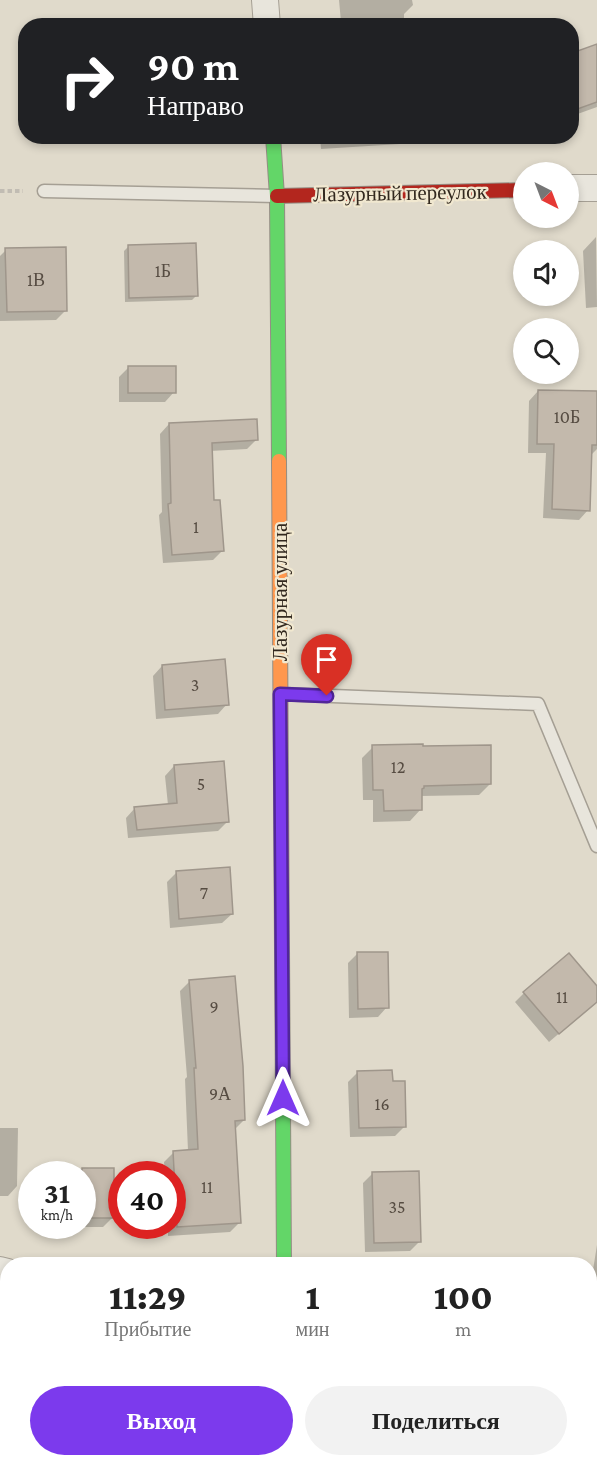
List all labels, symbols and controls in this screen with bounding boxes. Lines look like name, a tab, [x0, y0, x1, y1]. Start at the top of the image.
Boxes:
icon: right	[48, 42, 126, 120]
text: 90 m	[147, 42, 239, 89]
text: Направо	[147, 91, 244, 121]
north arrow	[513, 162, 579, 228]
map controls	[513, 162, 579, 384]
street label: Лазурный переулок	[313, 179, 488, 207]
button: sound	[513, 240, 579, 306]
house number: 1Б	[155, 261, 171, 281]
house number: 1В	[27, 270, 45, 290]
button: search	[513, 318, 579, 384]
house number: 10Б	[554, 407, 580, 427]
house number: 1	[193, 517, 199, 537]
street label: Лазурная улица	[268, 522, 292, 661]
pin	[301, 634, 352, 696]
icon: arrive	[310, 643, 343, 676]
house number: 3	[191, 675, 199, 695]
house number: 12	[391, 757, 405, 777]
house number: 5	[197, 774, 205, 794]
house number: 7	[200, 883, 208, 903]
house number: 11	[556, 987, 568, 1007]
house number: 9	[209, 997, 219, 1017]
position arrow	[251, 1066, 315, 1130]
house number: 9А	[209, 1084, 231, 1104]
house number: 16	[374, 1094, 390, 1114]
speed limit sign: 40	[108, 1161, 186, 1239]
text: 31	[44, 1176, 70, 1209]
house number: 11	[201, 1177, 213, 1197]
house number: 35	[388, 1197, 406, 1217]
text: km/h	[41, 1207, 73, 1223]
text: 11:29	[109, 1277, 187, 1317]
text: 1	[306, 1277, 320, 1317]
text: 100	[434, 1277, 493, 1317]
text: Прибытие	[104, 1318, 191, 1340]
text: мин	[296, 1318, 330, 1340]
text: m	[455, 1318, 471, 1340]
button: Выход	[30, 1386, 293, 1455]
button: Поделиться	[305, 1386, 567, 1455]

